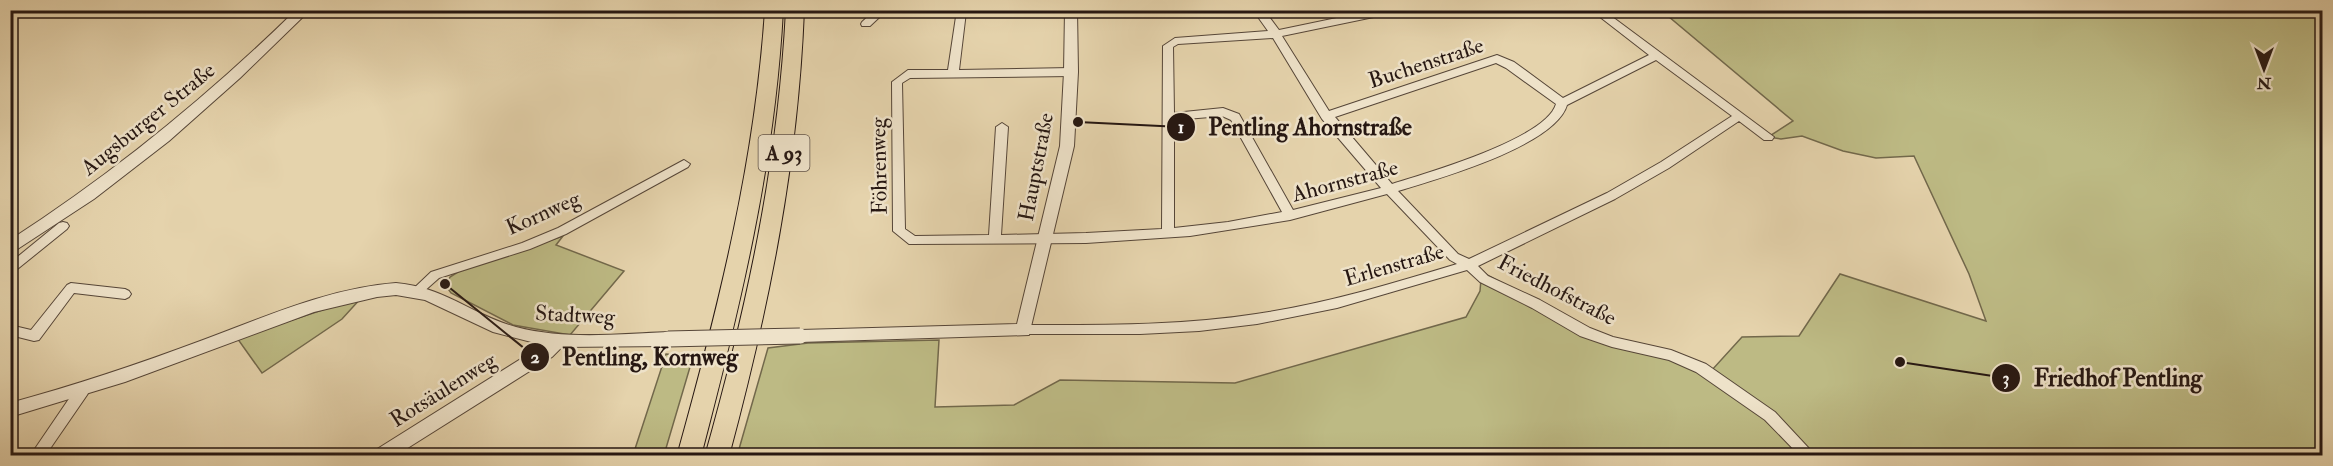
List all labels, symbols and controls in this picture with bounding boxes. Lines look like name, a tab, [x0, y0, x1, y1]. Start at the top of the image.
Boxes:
street label: Buchenstraße	[1365, 31, 1487, 95]
north arrow	[2234, 39, 2294, 99]
street label: Augsburger Straße	[75, 56, 221, 182]
text: N	[2256, 73, 2272, 93]
callout: Pentling Ahornstraße	[1166, 106, 1424, 148]
street label: Hauptstraße	[1012, 110, 1061, 224]
text: Pentling Ahornstraße	[1208, 112, 1412, 143]
street label: Föhrenweg	[864, 116, 894, 215]
text: 1	[1178, 116, 1184, 139]
road number: A 93	[758, 135, 810, 171]
street label: Ahornstraße	[1288, 153, 1401, 209]
street label: Kornweg	[502, 184, 586, 242]
street label: Erlenstraße	[1341, 237, 1447, 293]
street label: Friedhofstraße	[1493, 248, 1621, 332]
street label: Stadtweg	[534, 299, 617, 331]
callout: Pentling, Kornweg	[520, 336, 750, 378]
text: Pentling, Kornweg	[562, 342, 739, 373]
street label: Rotsäulenweg	[384, 346, 503, 434]
text: 2	[530, 346, 540, 369]
callout: Friedhof Pentling	[1991, 357, 2214, 399]
text: Friedhof Pentling	[2034, 363, 2204, 394]
text: 3	[2003, 367, 2010, 390]

